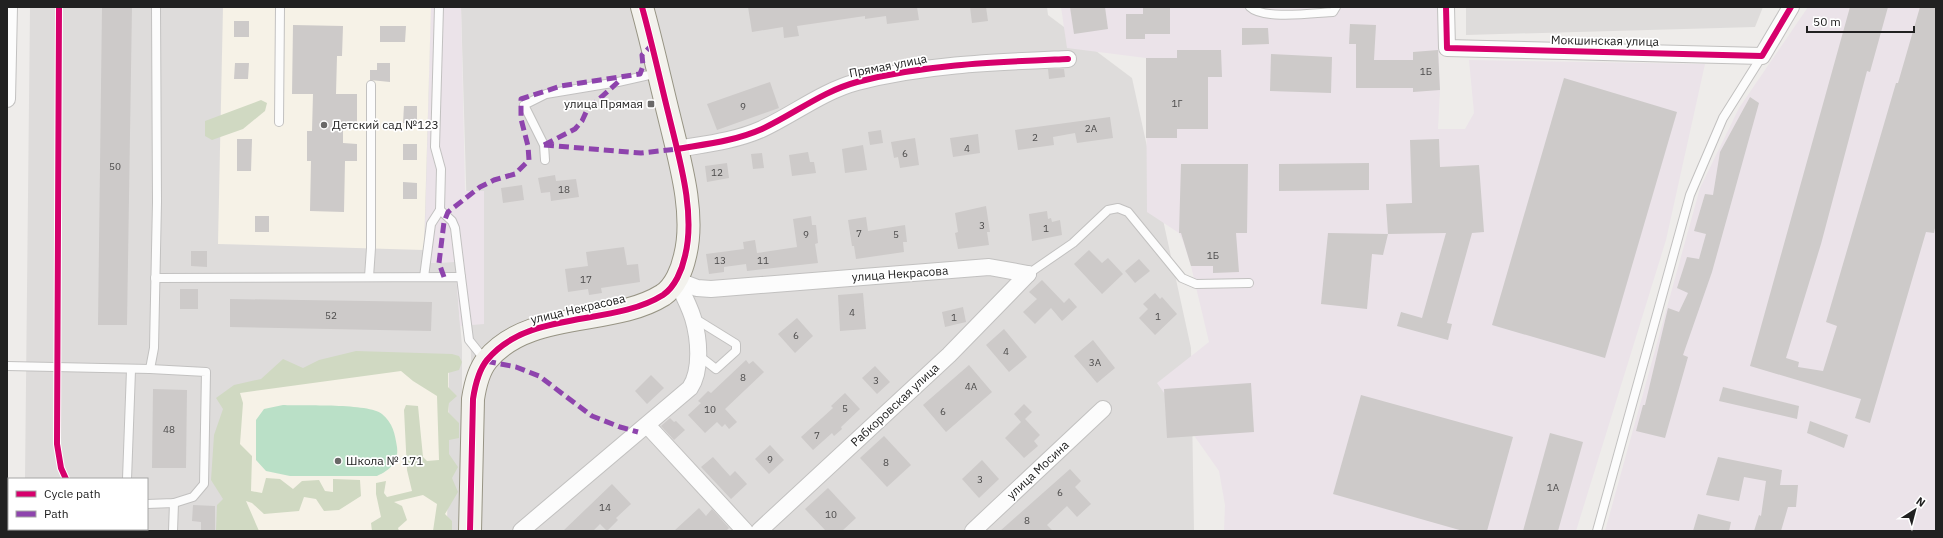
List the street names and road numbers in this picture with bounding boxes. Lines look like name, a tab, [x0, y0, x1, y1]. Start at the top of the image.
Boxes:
street label: Мокшинская улица	[1551, 32, 1660, 49]
street label: Прямая улица	[848, 51, 929, 80]
street label: улица Некрасова	[851, 263, 949, 284]
street label: улица Некрасова	[529, 290, 627, 327]
street label: Рабкоровская улица	[847, 359, 942, 449]
street label: улица Мосина	[1004, 437, 1072, 502]

